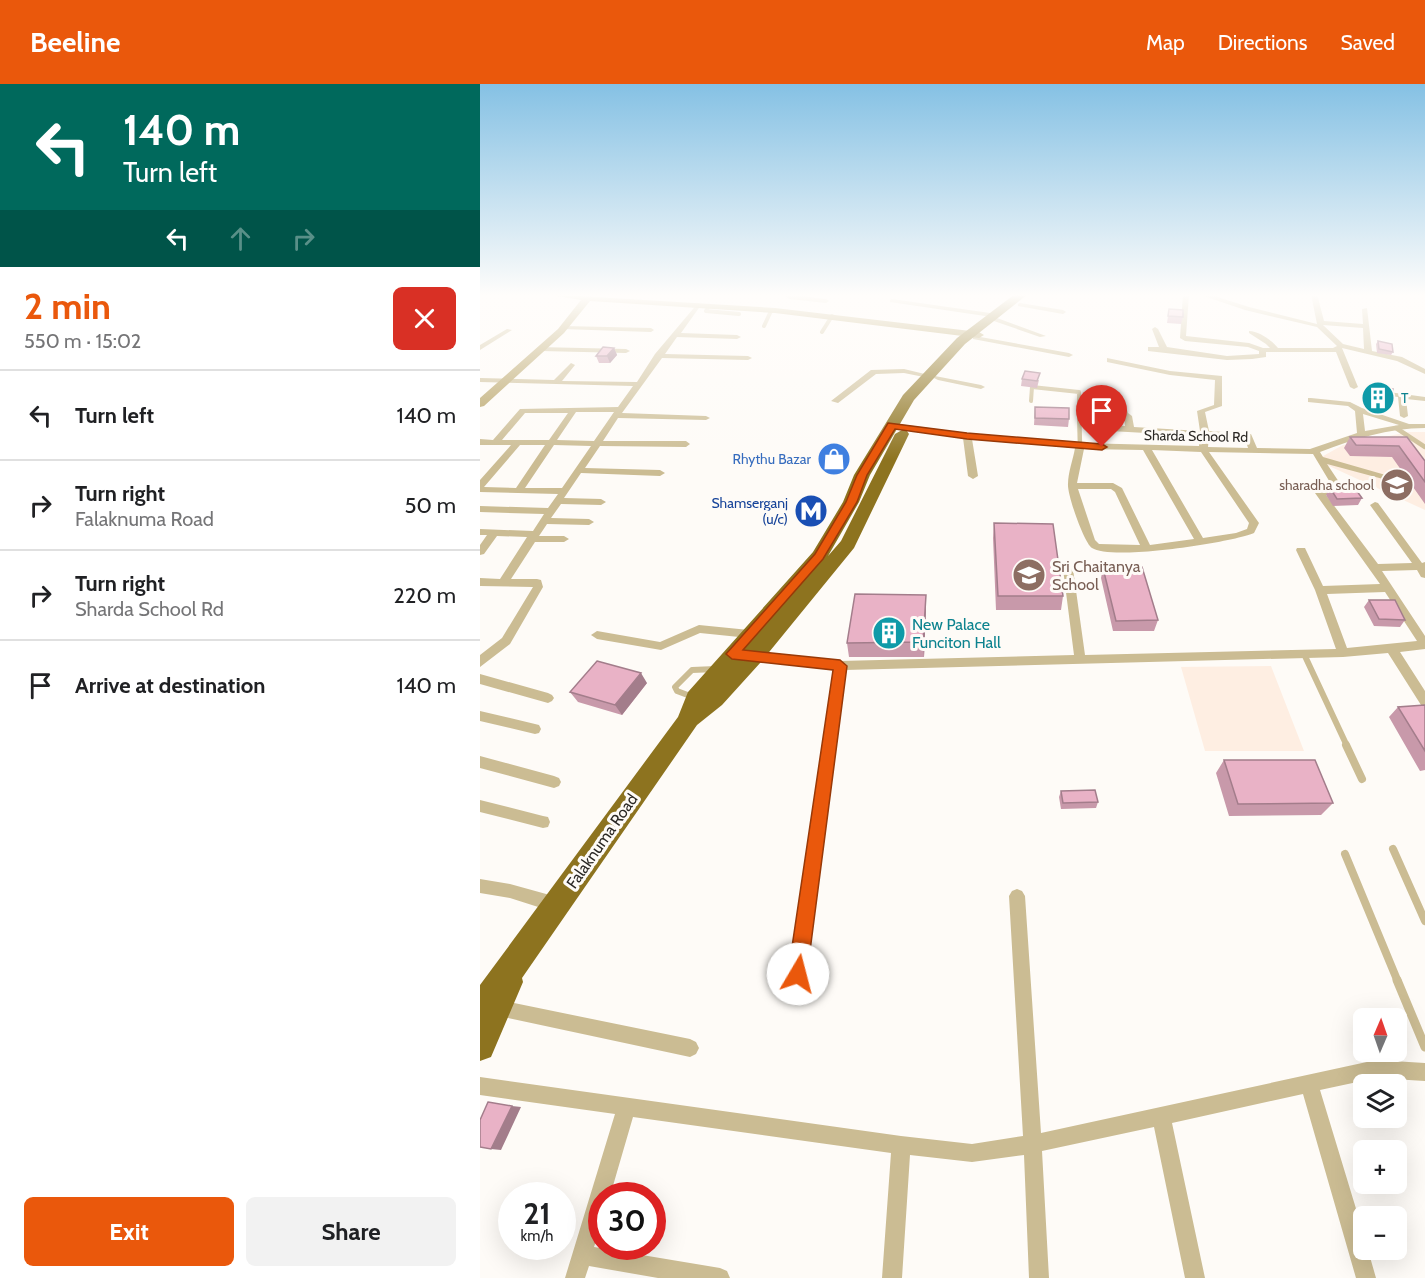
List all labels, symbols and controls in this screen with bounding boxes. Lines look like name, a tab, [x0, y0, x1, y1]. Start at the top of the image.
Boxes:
text: Beeline	[30, 25, 120, 59]
text: Map	[1146, 30, 1185, 55]
text: Directions	[1218, 30, 1307, 55]
text: Saved	[1340, 30, 1395, 55]
text: 140 m	[123, 104, 240, 156]
icon: left	[24, 108, 102, 186]
text: Turn left	[123, 156, 217, 189]
icon: left	[161, 222, 194, 255]
icon: ahead	[224, 222, 257, 255]
icon: right	[287, 222, 320, 255]
text: 2 min	[24, 284, 111, 328]
button: close	[393, 287, 456, 350]
text: 550 m · 15:02	[24, 329, 141, 353]
building icon: T	[1360, 380, 1396, 416]
pin	[1076, 385, 1127, 447]
place label: T	[1401, 389, 1409, 407]
icon: arrive	[1085, 394, 1118, 427]
icon: left	[24, 399, 57, 432]
text: Turn left	[75, 402, 154, 429]
text: 140 m	[397, 402, 456, 429]
street label: Sharda School Rd	[1144, 426, 1248, 446]
shop icon: Rhythu Bazar	[816, 441, 852, 477]
place label: Rhythu Bazar	[733, 450, 812, 468]
school or university icon: sharadha school	[1379, 467, 1415, 503]
place label: sharadha school	[1279, 476, 1375, 494]
text: Turn right	[75, 480, 165, 507]
icon: right	[24, 489, 57, 522]
text: 50 m	[404, 492, 456, 519]
metro station icon: Shamserganj (u/c)	[793, 493, 829, 529]
place label: Shamserganj (u/c)	[712, 494, 788, 528]
text: Falaknuma Road	[75, 507, 214, 531]
school or university icon: Sri Chaitanya School	[1011, 557, 1047, 593]
place label: Sri Chaitanya School	[1052, 557, 1141, 594]
text: Turn right	[75, 570, 165, 597]
icon: right	[24, 579, 57, 612]
text: 220 m	[393, 582, 456, 609]
text: Sharda School Rd	[75, 597, 224, 621]
building icon: New Palace Funciton Hall	[871, 615, 907, 651]
place label: New Palace Funciton Hall	[912, 615, 1001, 652]
icon: arrive	[24, 669, 57, 702]
text: Arrive at destination	[75, 672, 265, 699]
text: 140 m	[397, 672, 456, 699]
street label: Falaknuma Road	[562, 790, 642, 892]
position arrow	[766, 942, 830, 1006]
north arrow	[1353, 1008, 1407, 1062]
map controls	[1353, 1008, 1407, 1260]
button: layers	[1353, 1074, 1407, 1128]
button: +	[1353, 1140, 1407, 1194]
speed limit sign: 30	[588, 1182, 666, 1260]
text: 21	[524, 1195, 550, 1232]
button: Exit	[24, 1197, 234, 1266]
button: Share	[246, 1197, 456, 1266]
button: −	[1353, 1206, 1407, 1260]
text: km/h	[521, 1227, 553, 1245]

